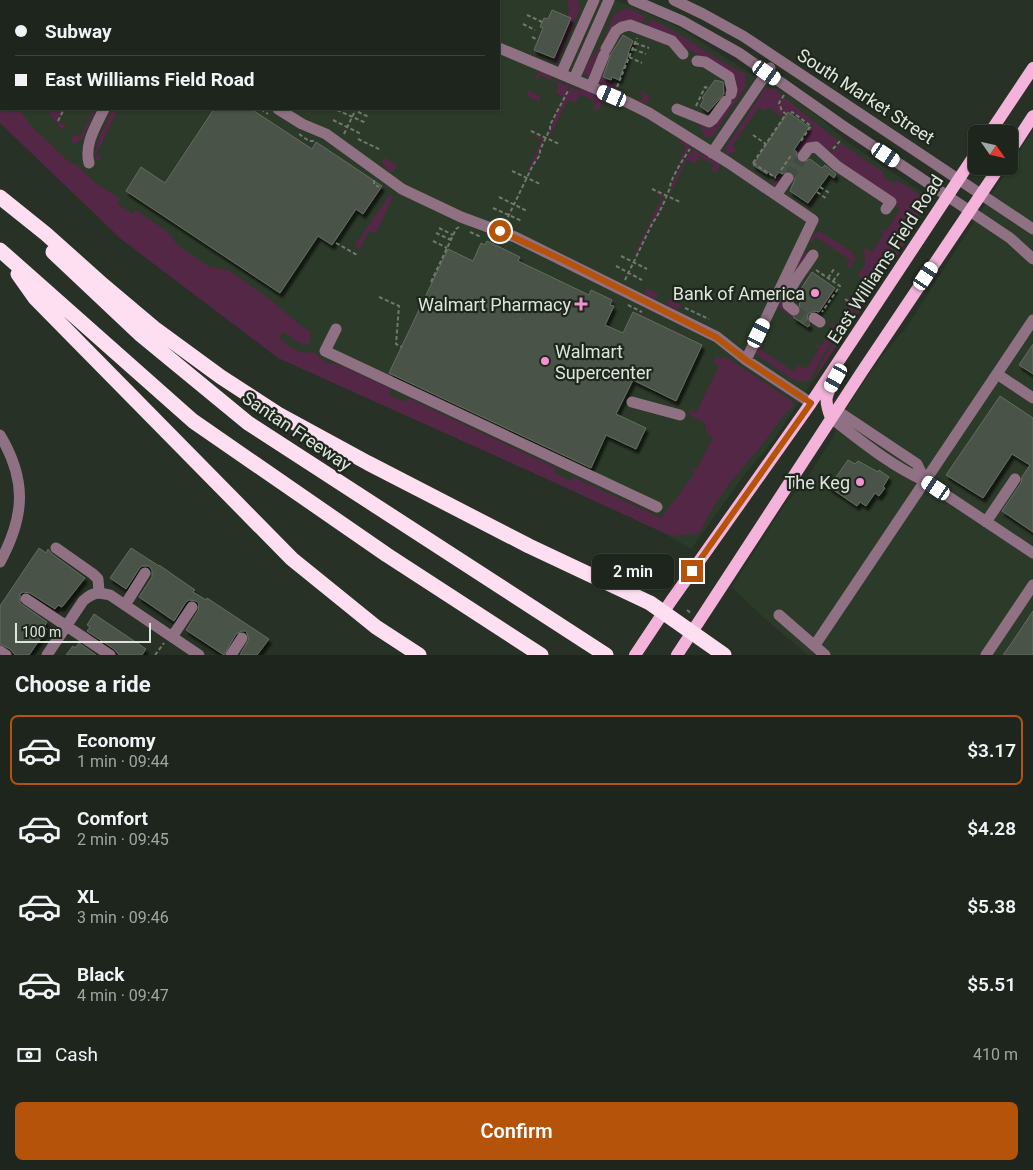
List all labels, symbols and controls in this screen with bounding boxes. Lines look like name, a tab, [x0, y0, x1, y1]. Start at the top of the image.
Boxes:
text: Subway	[45, 20, 112, 43]
street label: South Market Street	[794, 44, 939, 148]
car	[750, 58, 783, 88]
text: East Williams Field Road	[45, 68, 255, 91]
car	[595, 83, 628, 109]
north arrow	[968, 125, 1018, 175]
map controls	[968, 125, 1018, 175]
car	[869, 140, 902, 170]
street label: East Williams Field Road	[823, 171, 947, 347]
route start	[489, 220, 511, 242]
car	[911, 259, 940, 293]
place label: Bank of America	[673, 283, 805, 304]
marker: Bank of America	[809, 287, 821, 299]
place label: Walmart Pharmacy	[418, 294, 571, 315]
marker: Walmart Pharmacy	[575, 298, 587, 310]
car	[745, 316, 772, 350]
place label: Walmart Supercenter	[555, 341, 652, 383]
marker: Walmart Supercenter	[539, 355, 551, 367]
car	[822, 361, 849, 395]
street label: Santan Freeway	[239, 387, 356, 475]
place label: The Keg	[785, 472, 850, 493]
car	[919, 473, 952, 503]
marker: The Keg	[854, 476, 866, 488]
callout: 2 min	[592, 554, 674, 588]
route end	[681, 560, 703, 582]
text: 2 min	[613, 562, 653, 581]
scale bar	[15, 620, 151, 643]
text: 100 m	[22, 624, 61, 640]
text: Choose a ride	[15, 672, 151, 697]
icon: car	[17, 728, 62, 773]
text: Economy	[77, 729, 156, 752]
text: $3.17	[967, 739, 1016, 762]
text: 1 min · 09:44	[77, 752, 169, 771]
icon: car	[17, 806, 62, 851]
text: Comfort	[77, 807, 148, 830]
text: $4.28	[967, 817, 1016, 840]
text: 2 min · 09:45	[77, 830, 169, 849]
icon: car	[17, 884, 62, 929]
text: XL	[77, 885, 99, 908]
text: $5.38	[967, 895, 1016, 918]
text: 3 min · 09:46	[77, 908, 169, 927]
icon: car	[17, 962, 62, 1007]
text: Black	[77, 963, 124, 986]
text: $5.51	[967, 973, 1016, 996]
text: 4 min · 09:47	[77, 986, 169, 1005]
icon: cash	[15, 1041, 43, 1069]
text: Cash	[55, 1043, 98, 1066]
text: 410 m	[973, 1045, 1018, 1064]
button: Confirm	[15, 1102, 1018, 1160]

